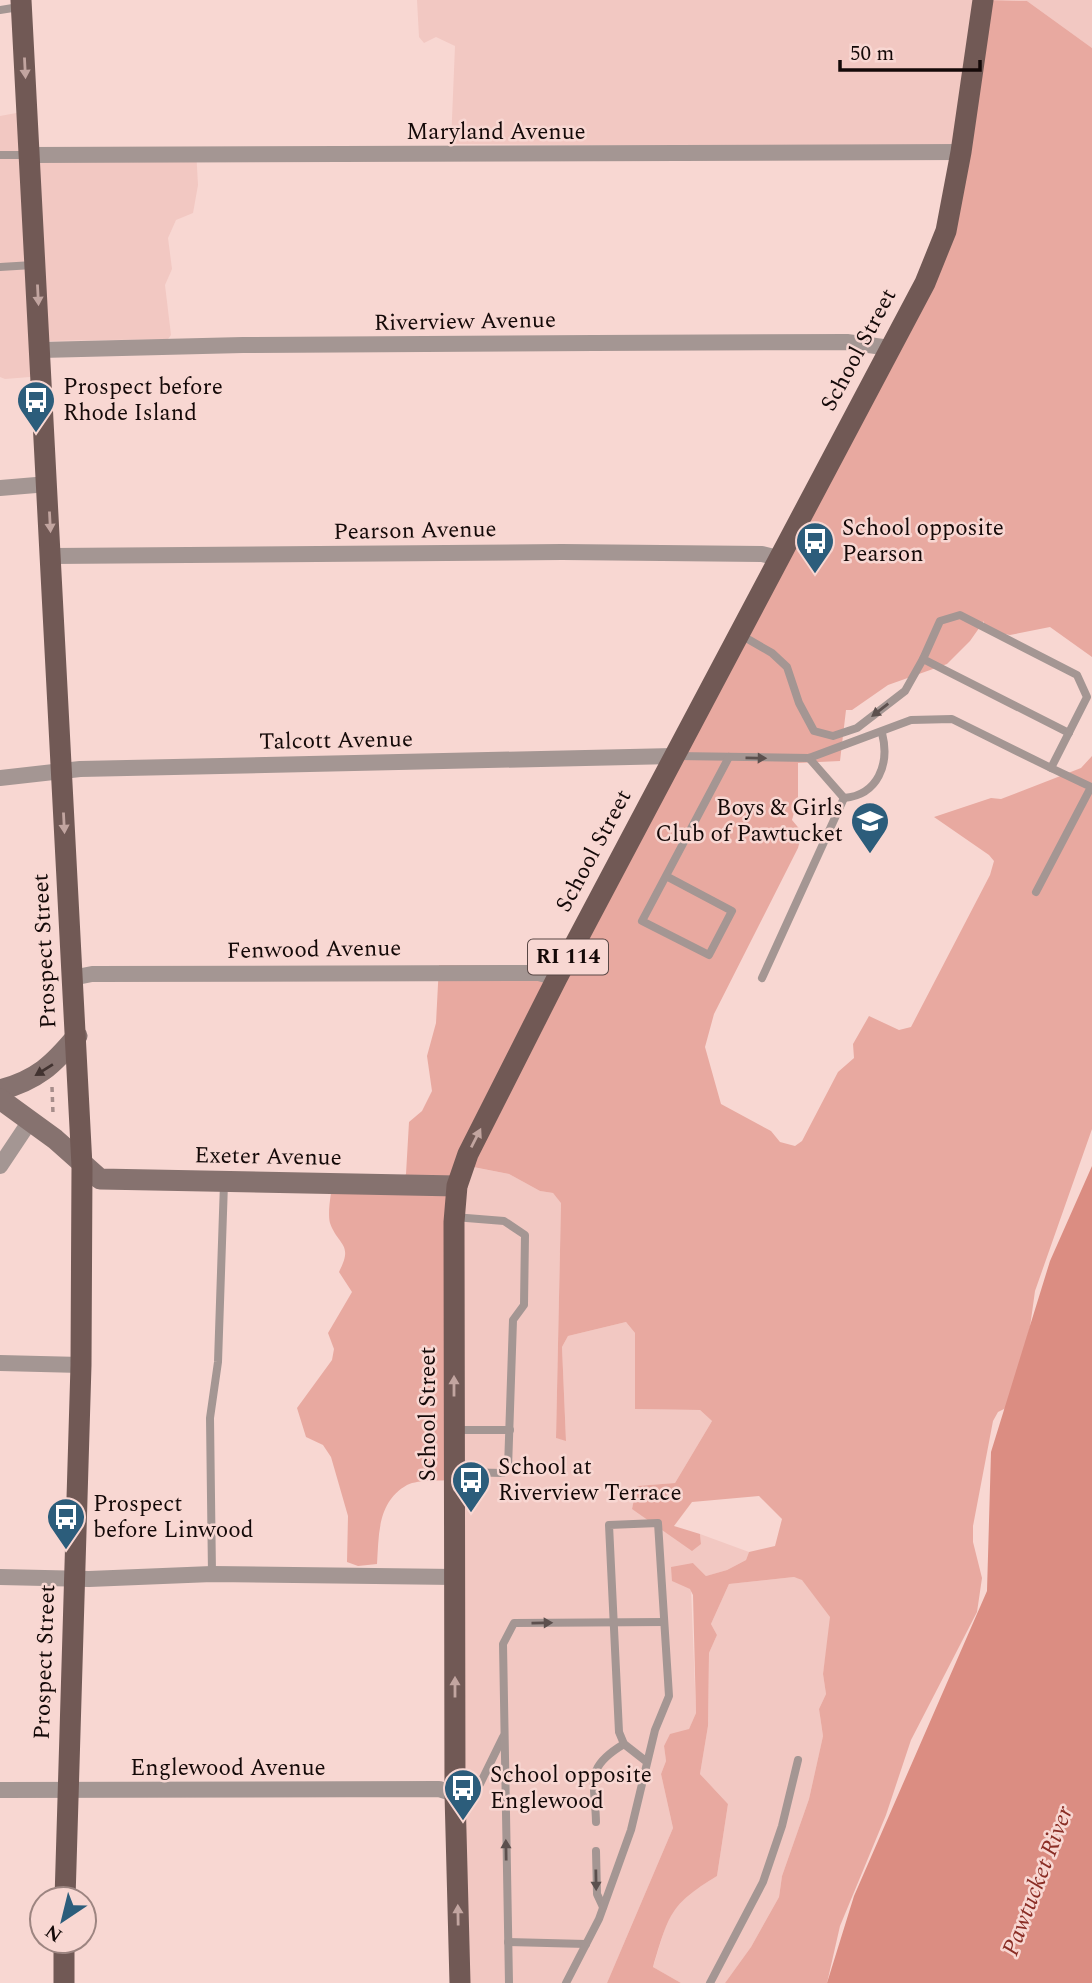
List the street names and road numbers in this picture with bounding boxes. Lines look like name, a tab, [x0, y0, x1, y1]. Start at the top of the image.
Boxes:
street label: Maryland Avenue	[406, 115, 586, 150]
street label: School Street	[812, 282, 906, 418]
street label: Riverview Avenue	[374, 303, 556, 341]
street label: Pearson Avenue	[333, 512, 497, 550]
street label: Talcott Avenue	[259, 722, 413, 760]
street label: School Street	[547, 783, 641, 919]
street label: Prospect Street	[23, 872, 67, 1030]
street label: Fenwood Avenue	[226, 931, 402, 969]
road number: RI 114	[528, 940, 608, 974]
street label: Exeter Avenue	[194, 1138, 342, 1176]
street label: School Street	[411, 1347, 446, 1481]
street label: Prospect Street	[25, 1584, 65, 1740]
street label: Englewood Avenue	[130, 1751, 326, 1786]

